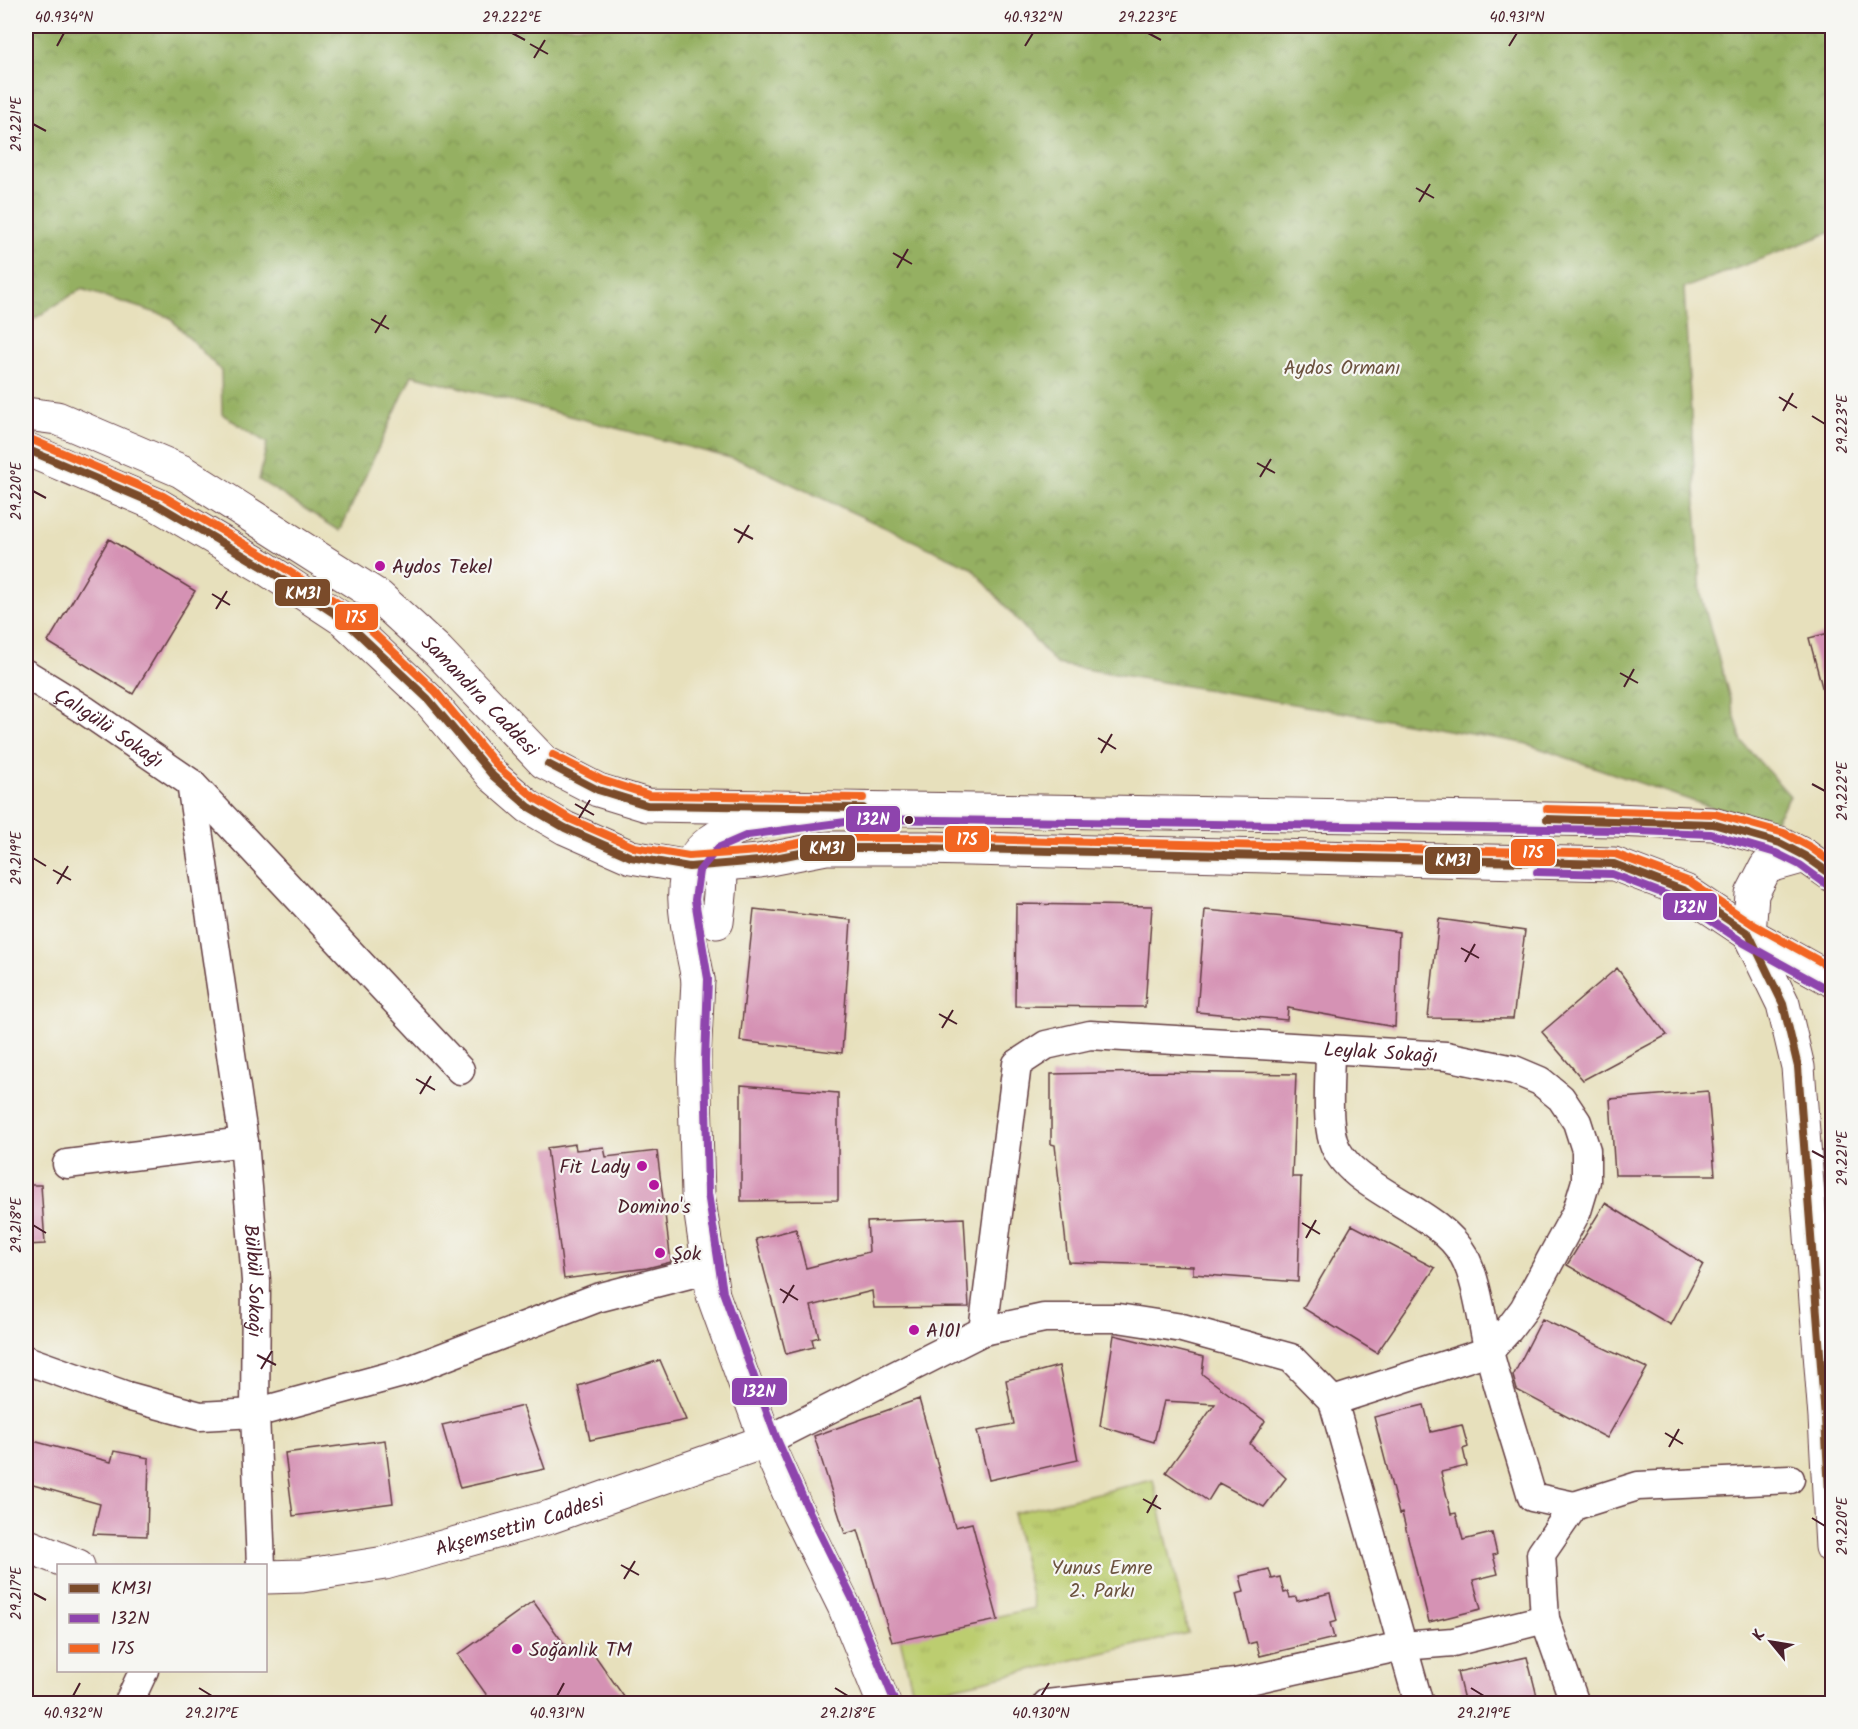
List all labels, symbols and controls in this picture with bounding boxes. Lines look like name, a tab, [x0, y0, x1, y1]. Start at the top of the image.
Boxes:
text: 40.934°N	[35, 6, 93, 30]
text: 29.222°E	[482, 6, 543, 30]
text: 40.932°N	[1003, 6, 1063, 30]
text: 29.223°E	[1118, 6, 1179, 30]
text: 40.931°N	[1489, 6, 1545, 30]
text: 29.221°E	[5, 95, 29, 152]
park label: Aydos Ormanı	[1283, 353, 1401, 385]
text: 29.223°E	[1831, 393, 1855, 454]
text: 29.220°E	[5, 461, 29, 520]
place label: Aydos Tekel	[392, 552, 492, 584]
marker: Aydos Tekel	[373, 559, 387, 573]
line badge: KM31	[274, 578, 331, 607]
text: KM31	[285, 582, 321, 607]
line badge: 17S	[334, 603, 379, 631]
text: 17S	[345, 606, 367, 631]
street label: Samandıra Caddesi	[412, 628, 546, 766]
street label: Çalıgülü Sokağı	[47, 681, 170, 778]
text: 29.222°E	[1831, 760, 1855, 821]
line badge: 132N	[845, 805, 901, 833]
text: 132N	[856, 808, 890, 833]
unlabelled marker	[903, 814, 915, 826]
line badge: 17S	[944, 825, 990, 853]
text: 17S	[956, 828, 978, 853]
text: 29.219°E	[5, 830, 29, 885]
line badge: KM31	[799, 834, 856, 862]
text: KM31	[809, 837, 845, 862]
line badge: 17S	[1510, 838, 1556, 867]
text: 17S	[1522, 841, 1544, 866]
line badge: KM31	[1424, 846, 1481, 875]
text: KM31	[1435, 849, 1471, 874]
line badge: 132N	[1662, 892, 1718, 921]
text: 132N	[1673, 896, 1707, 921]
street label: Leylak Sokağı	[1323, 1035, 1438, 1073]
text: 29.221°E	[1831, 1129, 1855, 1186]
place label: Fit Lady	[559, 1152, 631, 1184]
marker: Fit Lady	[635, 1159, 649, 1173]
marker: Domino's	[647, 1178, 661, 1192]
place label: Domino's	[617, 1192, 691, 1224]
text: 29.218°E	[5, 1196, 29, 1253]
street label: Bülbül Sokağı	[233, 1223, 270, 1337]
place label: Şok	[672, 1239, 702, 1271]
marker: Şok	[653, 1246, 667, 1260]
place label: A101	[926, 1316, 961, 1348]
marker: A101	[907, 1323, 921, 1337]
line badge: 132N	[731, 1377, 788, 1406]
text: 132N	[742, 1380, 776, 1405]
street label: Akşemsettin Caddesi	[432, 1485, 610, 1566]
text: 29.220°E	[1831, 1496, 1855, 1555]
park label: Yunus Emre 2. Parkı	[1051, 1553, 1153, 1608]
legend	[57, 1564, 267, 1672]
text: 29.217°E	[5, 1565, 29, 1620]
text: KM31	[111, 1575, 152, 1604]
text: 132N	[111, 1605, 150, 1634]
north arrow	[1741, 1612, 1801, 1672]
text: K	[1746, 1625, 1773, 1646]
text: 17S	[111, 1635, 135, 1664]
place label: Soğanlık TM	[529, 1635, 632, 1667]
marker: Soğanlık TM	[510, 1642, 524, 1656]
text: 40.932°N	[43, 1702, 103, 1726]
text: 29.217°E	[185, 1702, 240, 1726]
text: 40.931°N	[529, 1702, 585, 1726]
text: 29.218°E	[820, 1702, 877, 1726]
text: 40.930°N	[1012, 1702, 1070, 1726]
text: 29.219°E	[1457, 1702, 1512, 1726]

